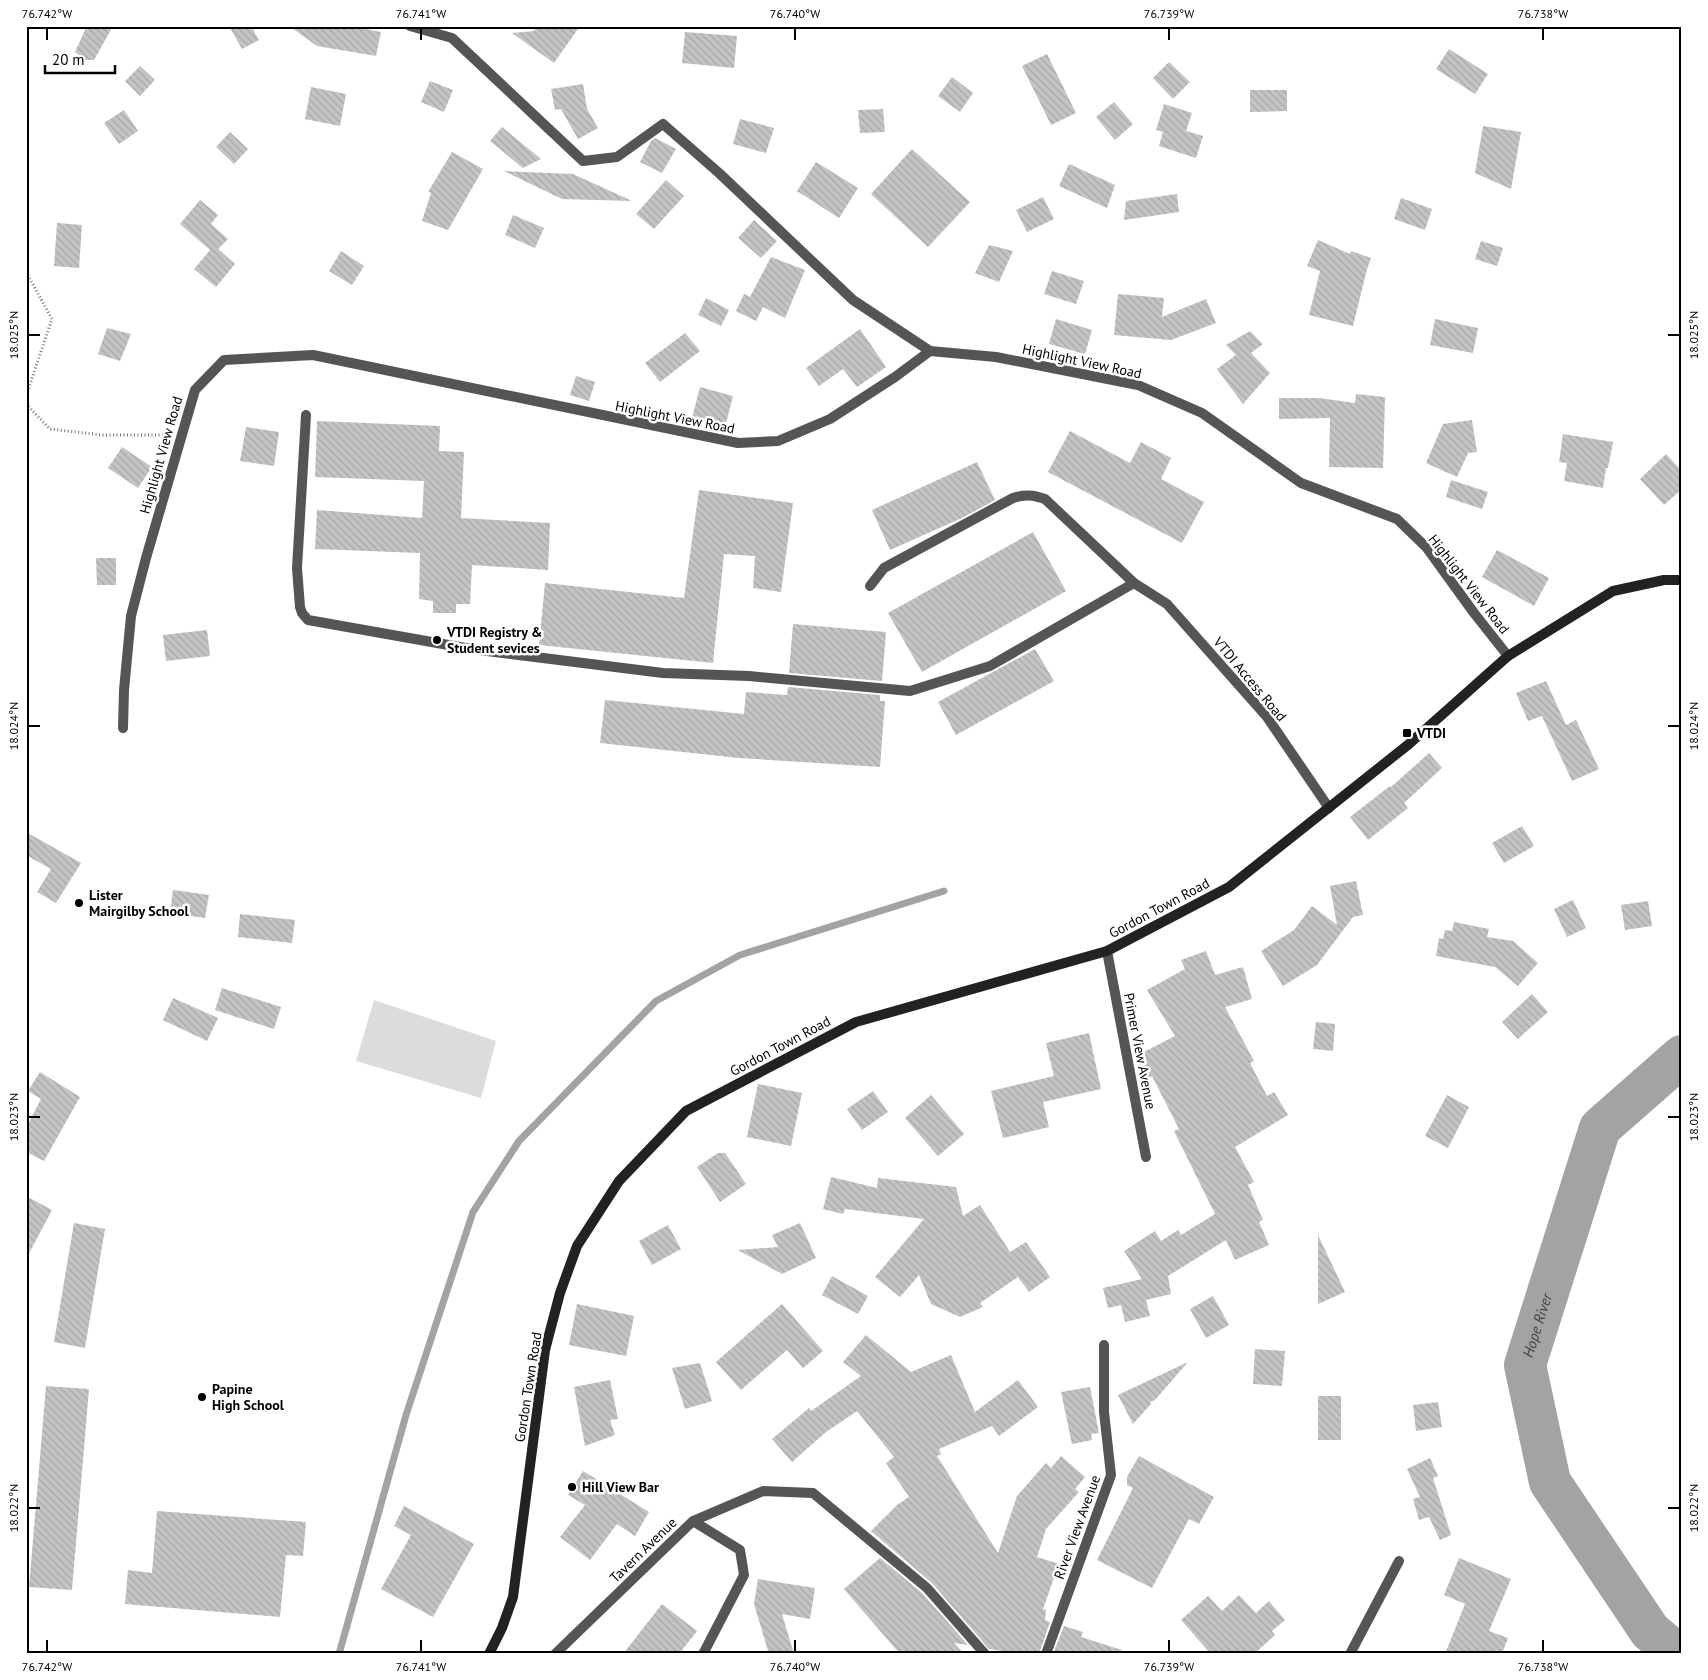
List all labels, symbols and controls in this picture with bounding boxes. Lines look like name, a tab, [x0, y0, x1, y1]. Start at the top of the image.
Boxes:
text: 76.742°W	[22, 6, 72, 21]
text: 76.741°W	[396, 6, 446, 21]
text: 76.740°W	[770, 6, 820, 21]
text: 76.739°W	[1144, 6, 1194, 21]
text: 76.738°W	[1518, 6, 1568, 21]
scale bar	[45, 42, 115, 74]
text: 20 m	[52, 50, 85, 69]
text: 18.025°N	[6, 311, 21, 359]
text: 18.025°N	[1686, 311, 1701, 359]
street label: Highlight View Road	[1021, 340, 1143, 382]
street label: Highlight View Road	[136, 394, 186, 516]
street label: Highlight View Road	[614, 397, 736, 437]
street label: Highlight View Road	[1425, 531, 1513, 637]
place label: VTDI Registry & Student sevices	[446, 623, 542, 657]
street label: VTDI Access Road	[1209, 632, 1290, 725]
marker: VTDI Registry & Student sevices	[431, 634, 443, 646]
text: 18.024°N	[6, 702, 21, 750]
text: 18.024°N	[1686, 702, 1701, 750]
place label: VTDI	[1416, 724, 1446, 742]
marker: VTDI	[1401, 727, 1413, 739]
street label: Gordon Town Road	[1106, 874, 1212, 942]
place label: Lister Mairgilby School	[89, 886, 189, 920]
marker: Lister Mairgilby School	[73, 897, 85, 909]
street label: Primer View Avenue	[1120, 991, 1160, 1111]
street label: Gordon Town Road	[727, 1012, 833, 1080]
text: 18.023°N	[6, 1093, 21, 1141]
text: 18.023°N	[1686, 1093, 1701, 1141]
water label: Hope River	[1518, 1290, 1556, 1360]
street label: Gordon Town Road	[510, 1331, 546, 1443]
place label: Papine High School	[212, 1380, 285, 1414]
marker: Papine High School	[196, 1391, 208, 1403]
street label: River View Avenue	[1050, 1472, 1104, 1582]
place label: Hill View Bar	[582, 1478, 659, 1496]
marker: Hill View Bar	[566, 1481, 578, 1493]
text: 18.022°N	[6, 1484, 21, 1532]
text: 18.022°N	[1686, 1484, 1701, 1532]
street label: Tavern Avenue	[606, 1514, 680, 1586]
text: 76.742°W	[22, 1659, 72, 1674]
text: 76.741°W	[396, 1659, 446, 1674]
text: 76.740°W	[770, 1659, 820, 1674]
text: 76.739°W	[1144, 1659, 1194, 1674]
text: 76.738°W	[1518, 1659, 1568, 1674]

